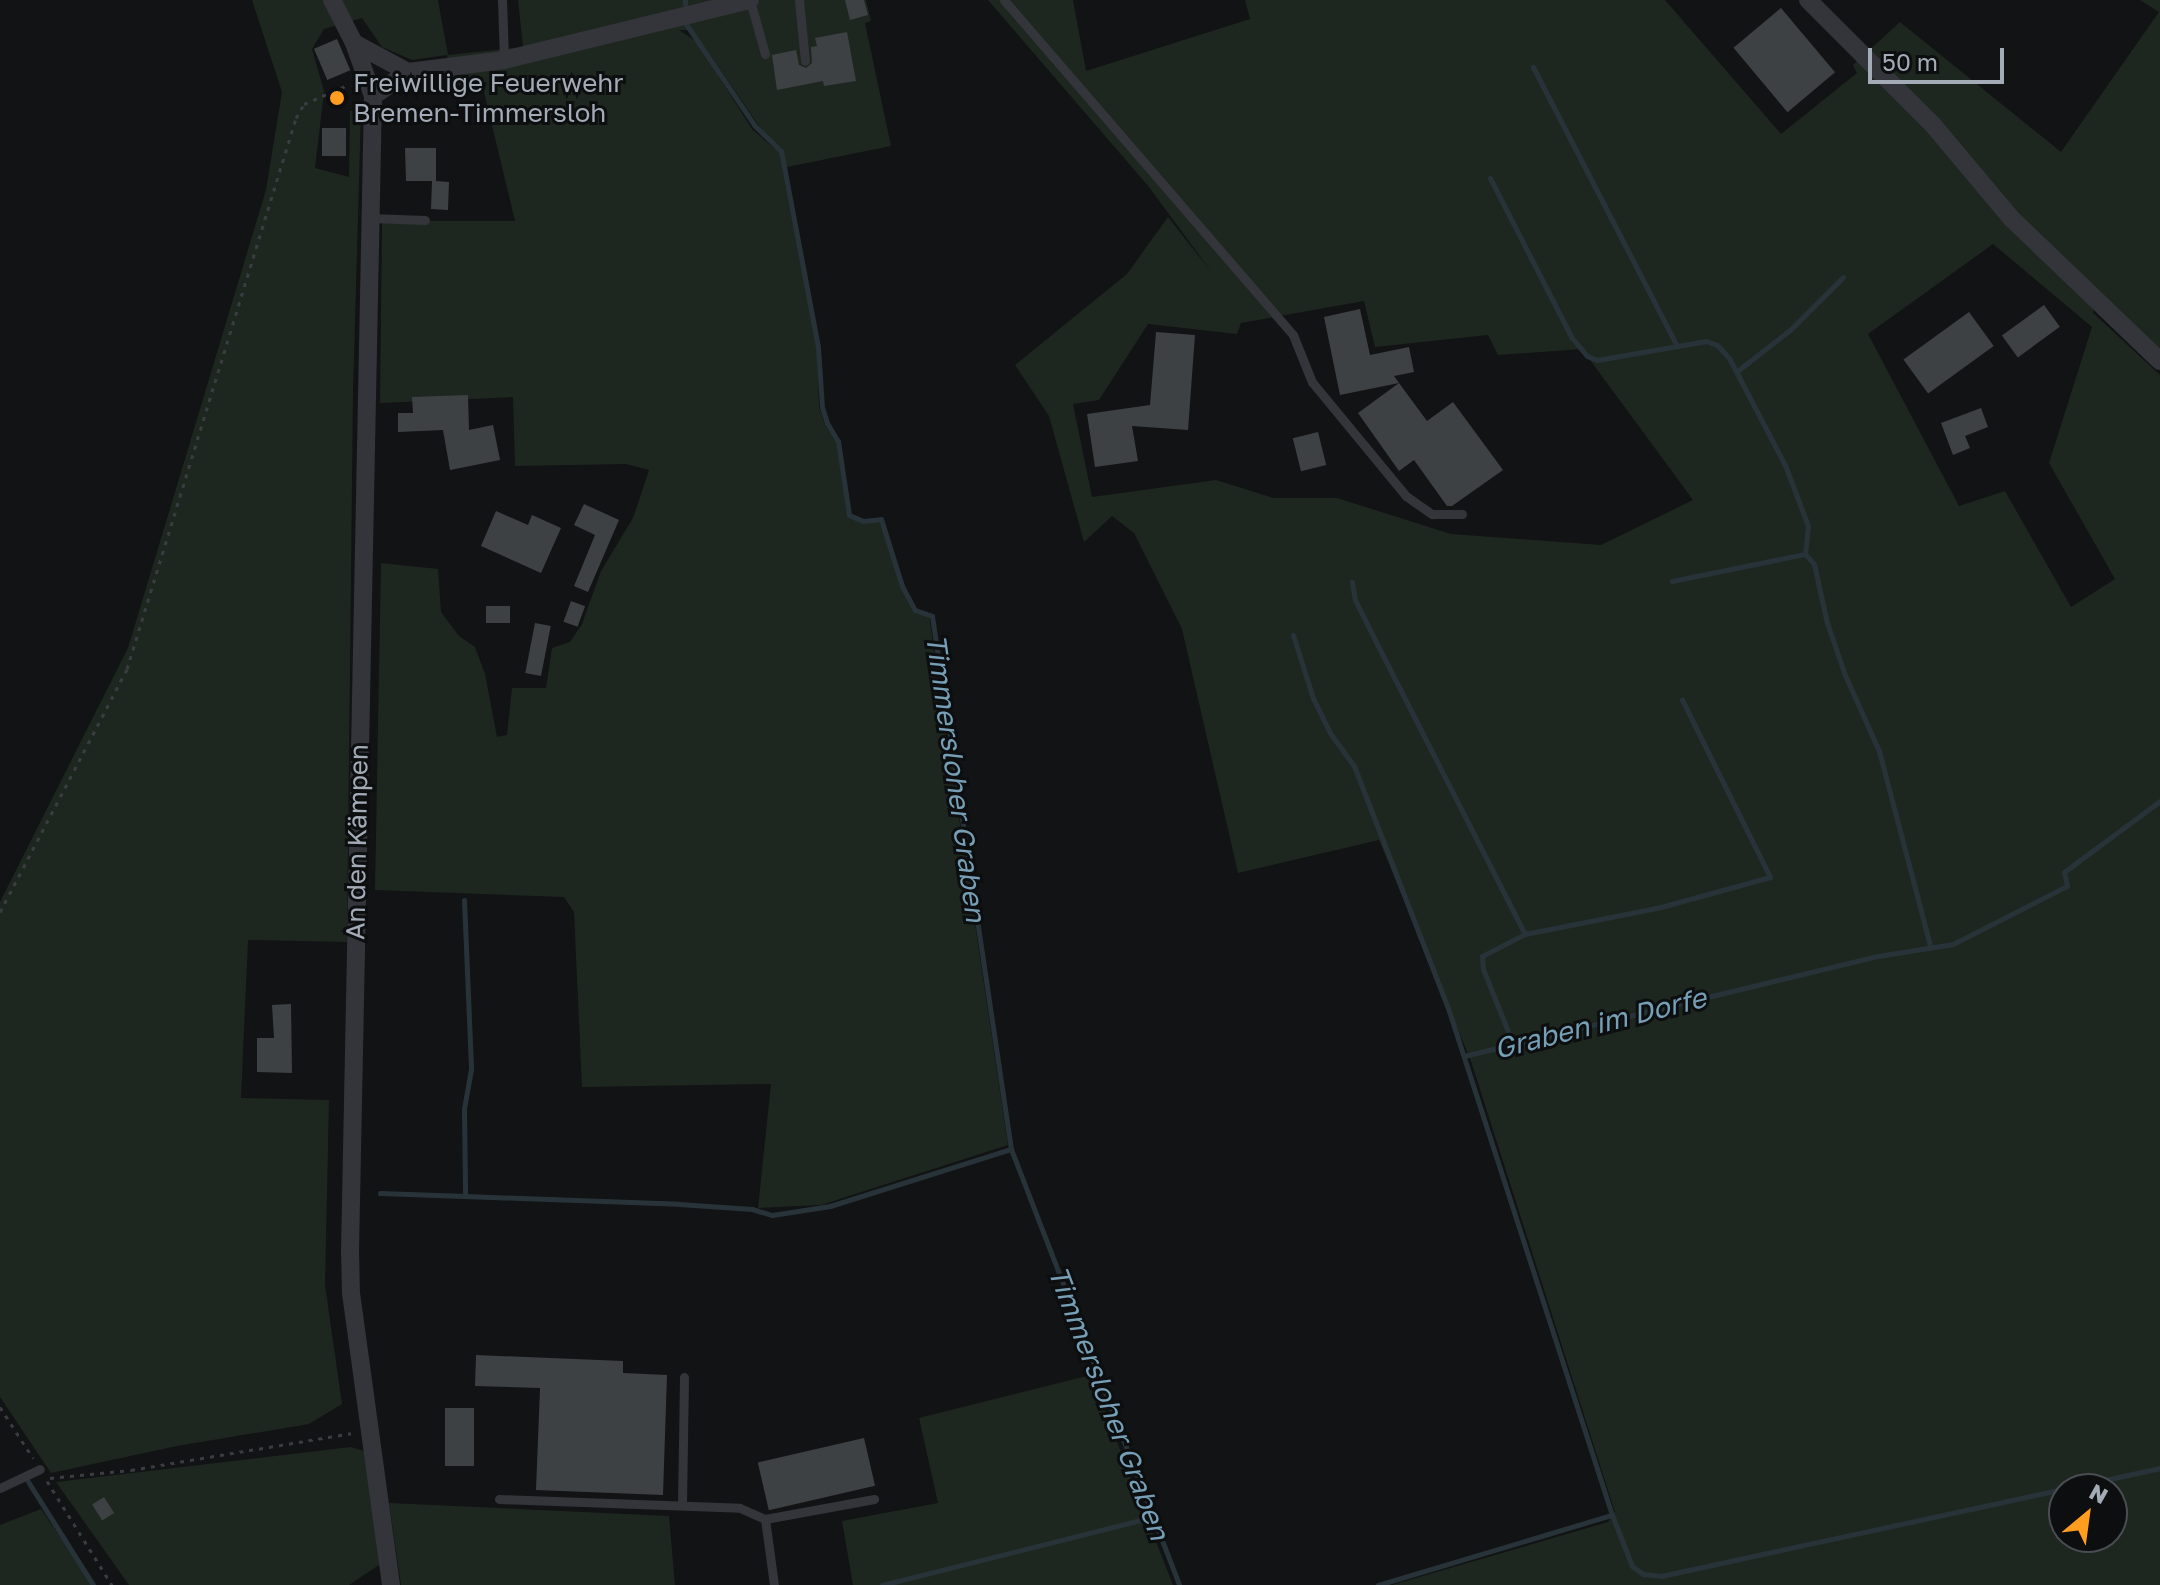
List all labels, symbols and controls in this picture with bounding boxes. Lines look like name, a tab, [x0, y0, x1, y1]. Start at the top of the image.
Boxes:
scale bar	[1872, 32, 2008, 82]
text: 50 m	[1882, 47, 1938, 76]
place label: Freiwillige Feuerwehr Bremen-Timmersloh	[353, 67, 623, 128]
marker: Freiwillige Feuerwehr Bremen-Timmersloh	[328, 89, 346, 107]
water label: Timmersloher Graben	[919, 632, 993, 924]
street label: An den Kämpen	[340, 744, 374, 940]
water label: Graben im Dorfe	[1491, 980, 1709, 1066]
water label: Timmersloher Graben	[1041, 1262, 1177, 1544]
north arrow	[2048, 1473, 2128, 1553]
text: N	[2085, 1477, 2113, 1509]

